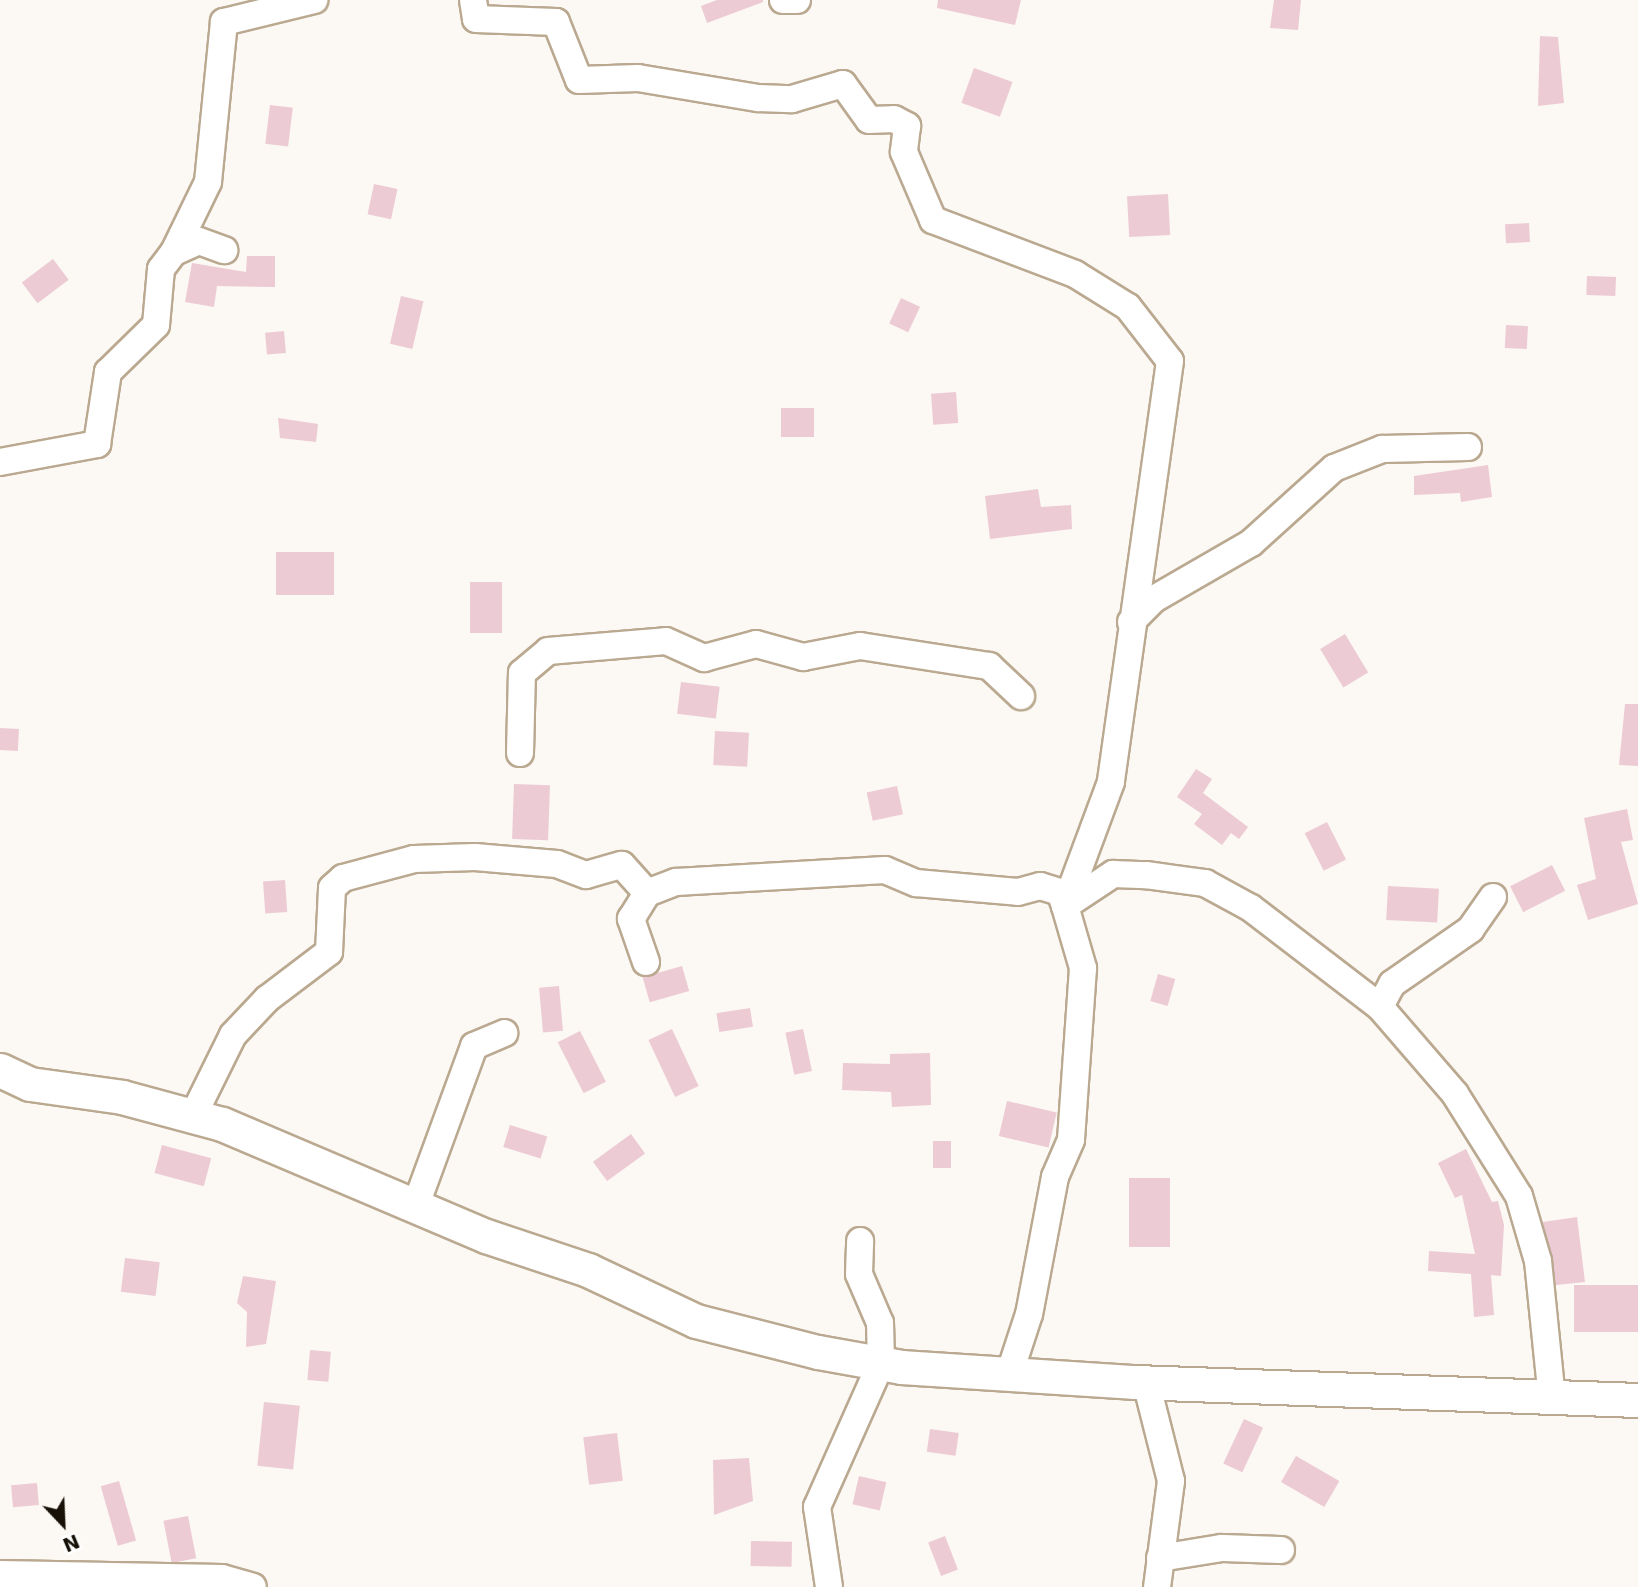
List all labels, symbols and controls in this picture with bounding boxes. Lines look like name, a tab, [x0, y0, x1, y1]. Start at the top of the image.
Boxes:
north arrow	[28, 1489, 98, 1559]
text: N	[60, 1530, 83, 1557]

